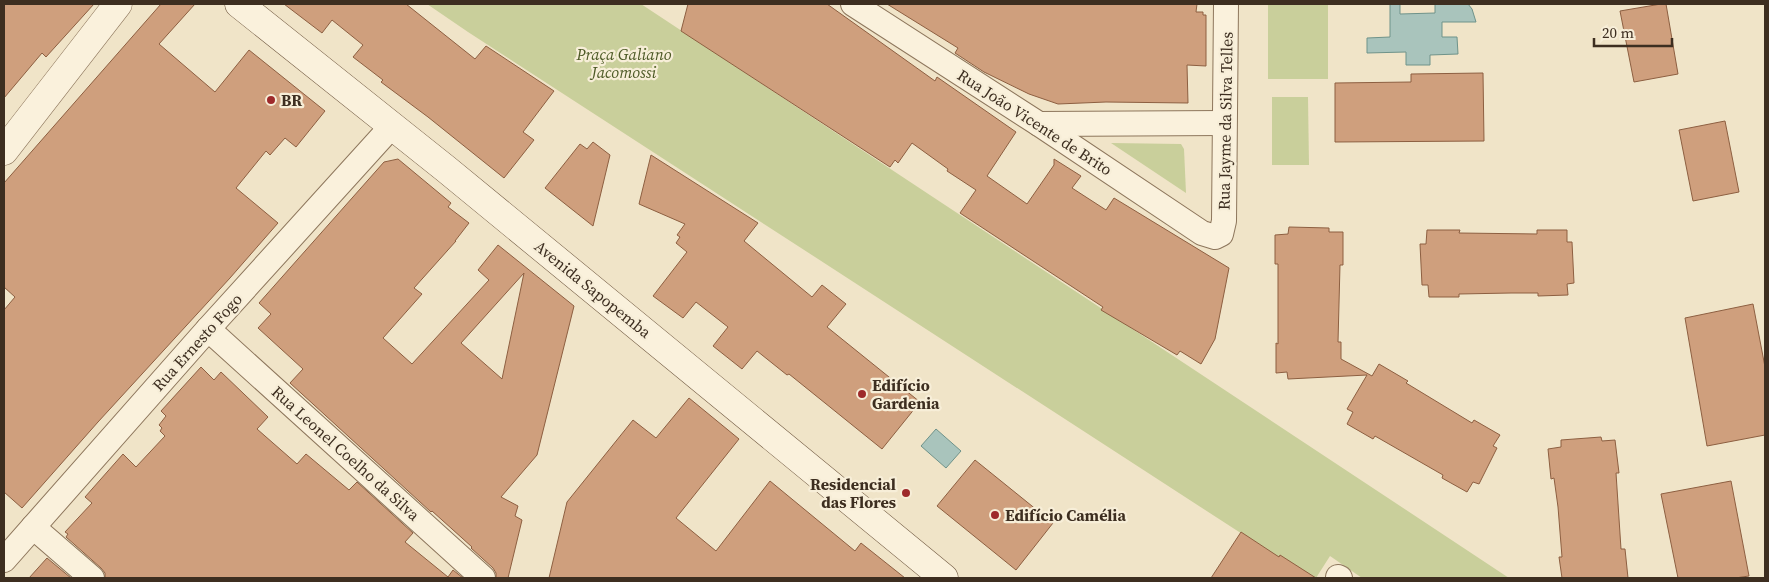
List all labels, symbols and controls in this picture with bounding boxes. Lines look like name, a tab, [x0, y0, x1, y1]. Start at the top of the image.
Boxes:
scale bar	[1594, 15, 1672, 47]
text: 20 m	[1602, 22, 1634, 43]
street label: Rua Jayme da Silva Telles	[1212, 32, 1238, 210]
park label: Praça Galiano Jacomossi	[576, 43, 672, 83]
street label: Rua João Vicente de Brito	[953, 64, 1117, 180]
place label: BR	[281, 89, 302, 111]
marker: BR	[265, 94, 277, 106]
street label: Avenida Sapopemba	[530, 235, 657, 343]
street label: Rua Ernesto Fogo	[147, 288, 247, 396]
place label: Edifício Gardenia	[872, 374, 940, 414]
street label: Rua Leonel Coelho da Silva	[267, 381, 425, 526]
marker: Edifício Gardenia	[856, 388, 868, 400]
place label: Residencial das Flores	[810, 473, 896, 513]
marker: Residencial das Flores	[900, 487, 912, 499]
place label: Edifício Camélia	[1005, 504, 1126, 526]
marker: Edifício Camélia	[989, 509, 1001, 521]

